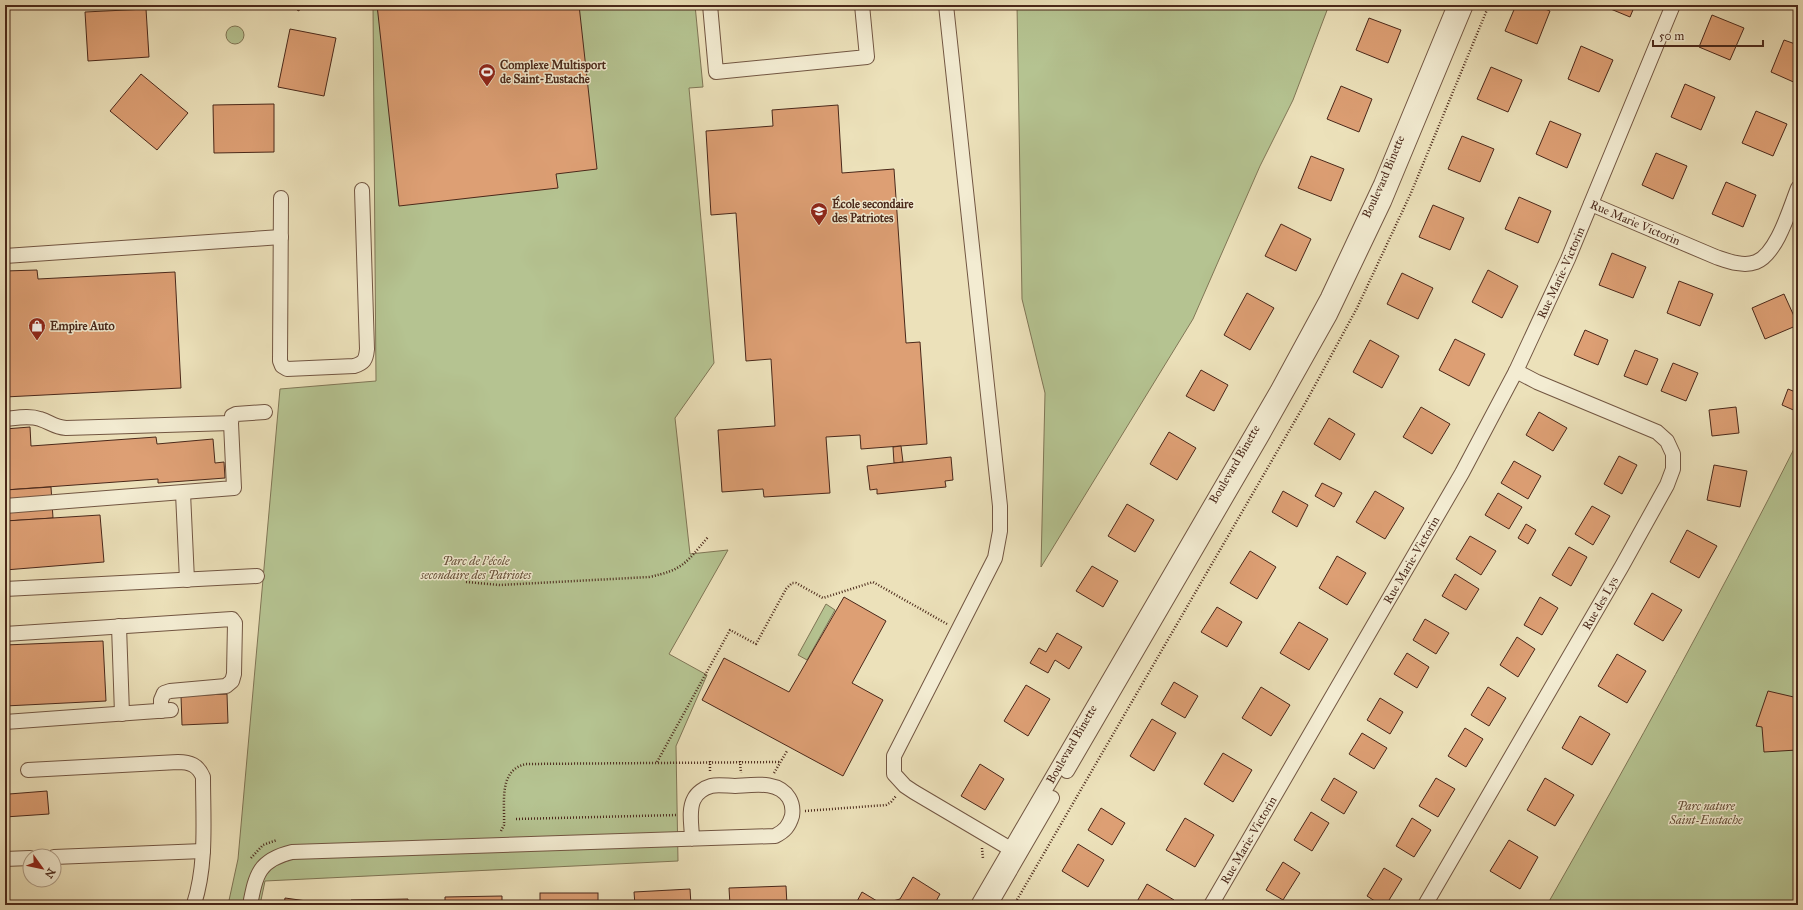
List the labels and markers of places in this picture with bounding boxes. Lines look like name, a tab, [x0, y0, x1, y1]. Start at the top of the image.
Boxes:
place label: Complexe Multisport de Saint-Eustache	[500, 58, 607, 86]
sports icon: Complexe Multisport de Saint-Eustache	[477, 62, 497, 87]
place label: École secondaire des Patriotes	[832, 195, 913, 225]
school or university icon: École secondaire des Patriotes	[809, 201, 829, 226]
shop icon: Empire Auto	[27, 316, 47, 341]
place label: Empire Auto	[50, 319, 115, 334]

